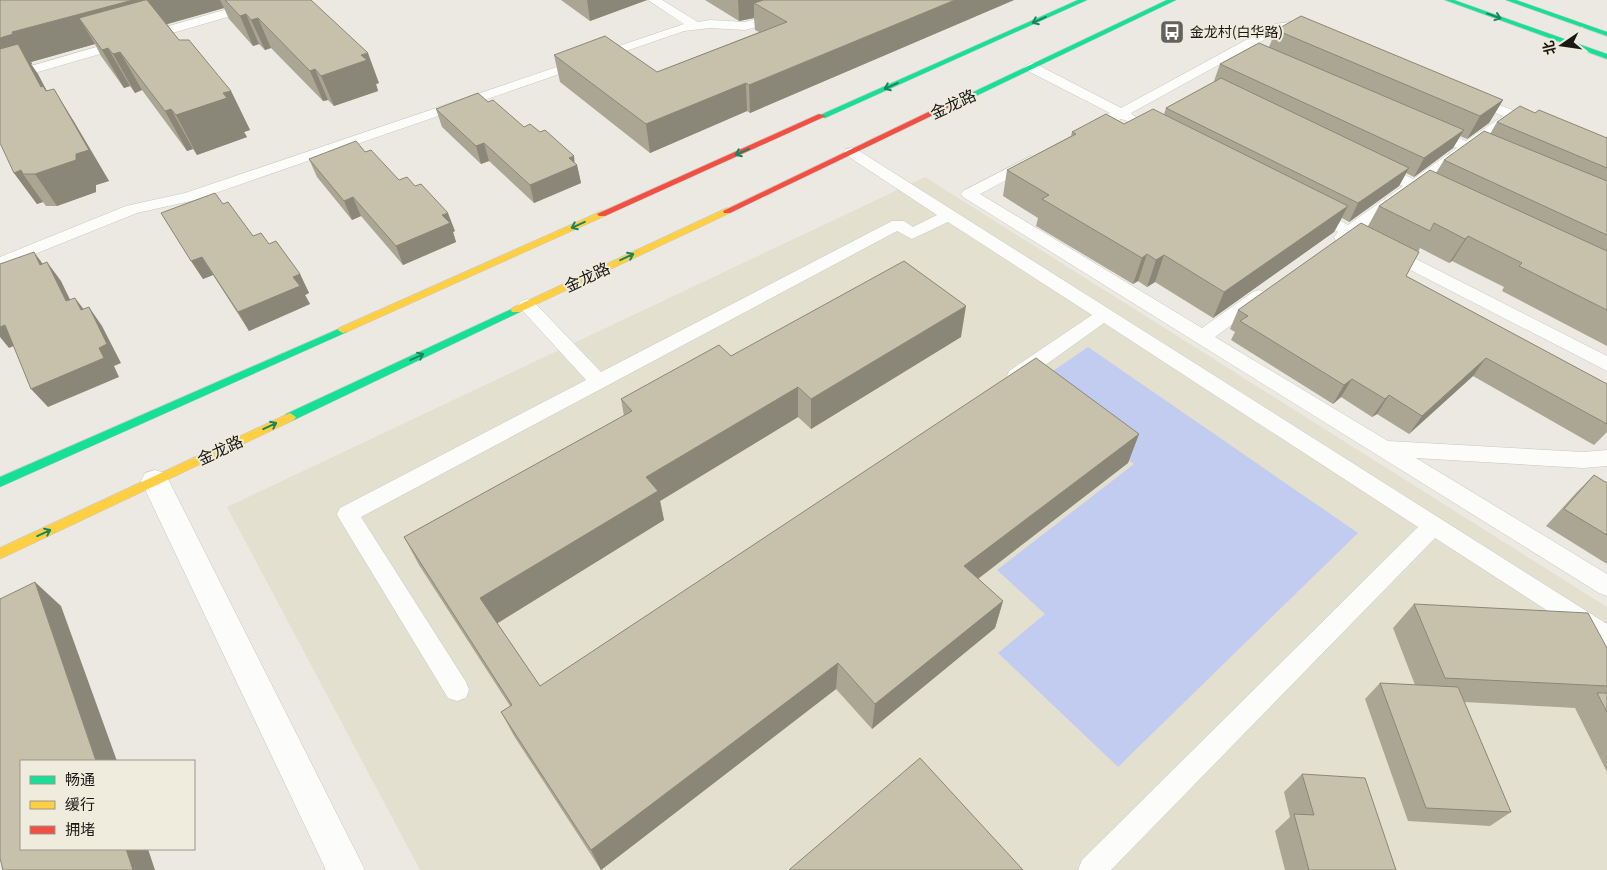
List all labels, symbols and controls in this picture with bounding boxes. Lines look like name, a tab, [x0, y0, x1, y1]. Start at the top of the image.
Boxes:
one-way arrow	[1485, 12, 1501, 22]
one-way arrow	[1032, 15, 1047, 25]
bus stop icon: 金龙村(白华路)	[1159, 19, 1185, 45]
north arrow	[1537, 20, 1587, 70]
place label: 金龙村(白华路)	[1190, 24, 1283, 40]
text: 北	[1540, 39, 1559, 57]
one-way arrow	[884, 81, 899, 91]
street label: 金龙路	[927, 86, 979, 122]
one-way arrow	[735, 147, 750, 157]
one-way arrow	[571, 220, 586, 230]
one-way arrow	[619, 252, 634, 262]
street label: 金龙路	[561, 259, 613, 295]
one-way arrow	[409, 352, 424, 361]
one-way arrow	[262, 421, 277, 430]
street label: 金龙路	[194, 432, 246, 468]
one-way arrow	[36, 528, 51, 537]
legend	[20, 760, 195, 850]
text: 畅通	[65, 771, 95, 788]
text: 缓行	[65, 796, 95, 813]
text: 拥堵	[65, 821, 95, 838]

